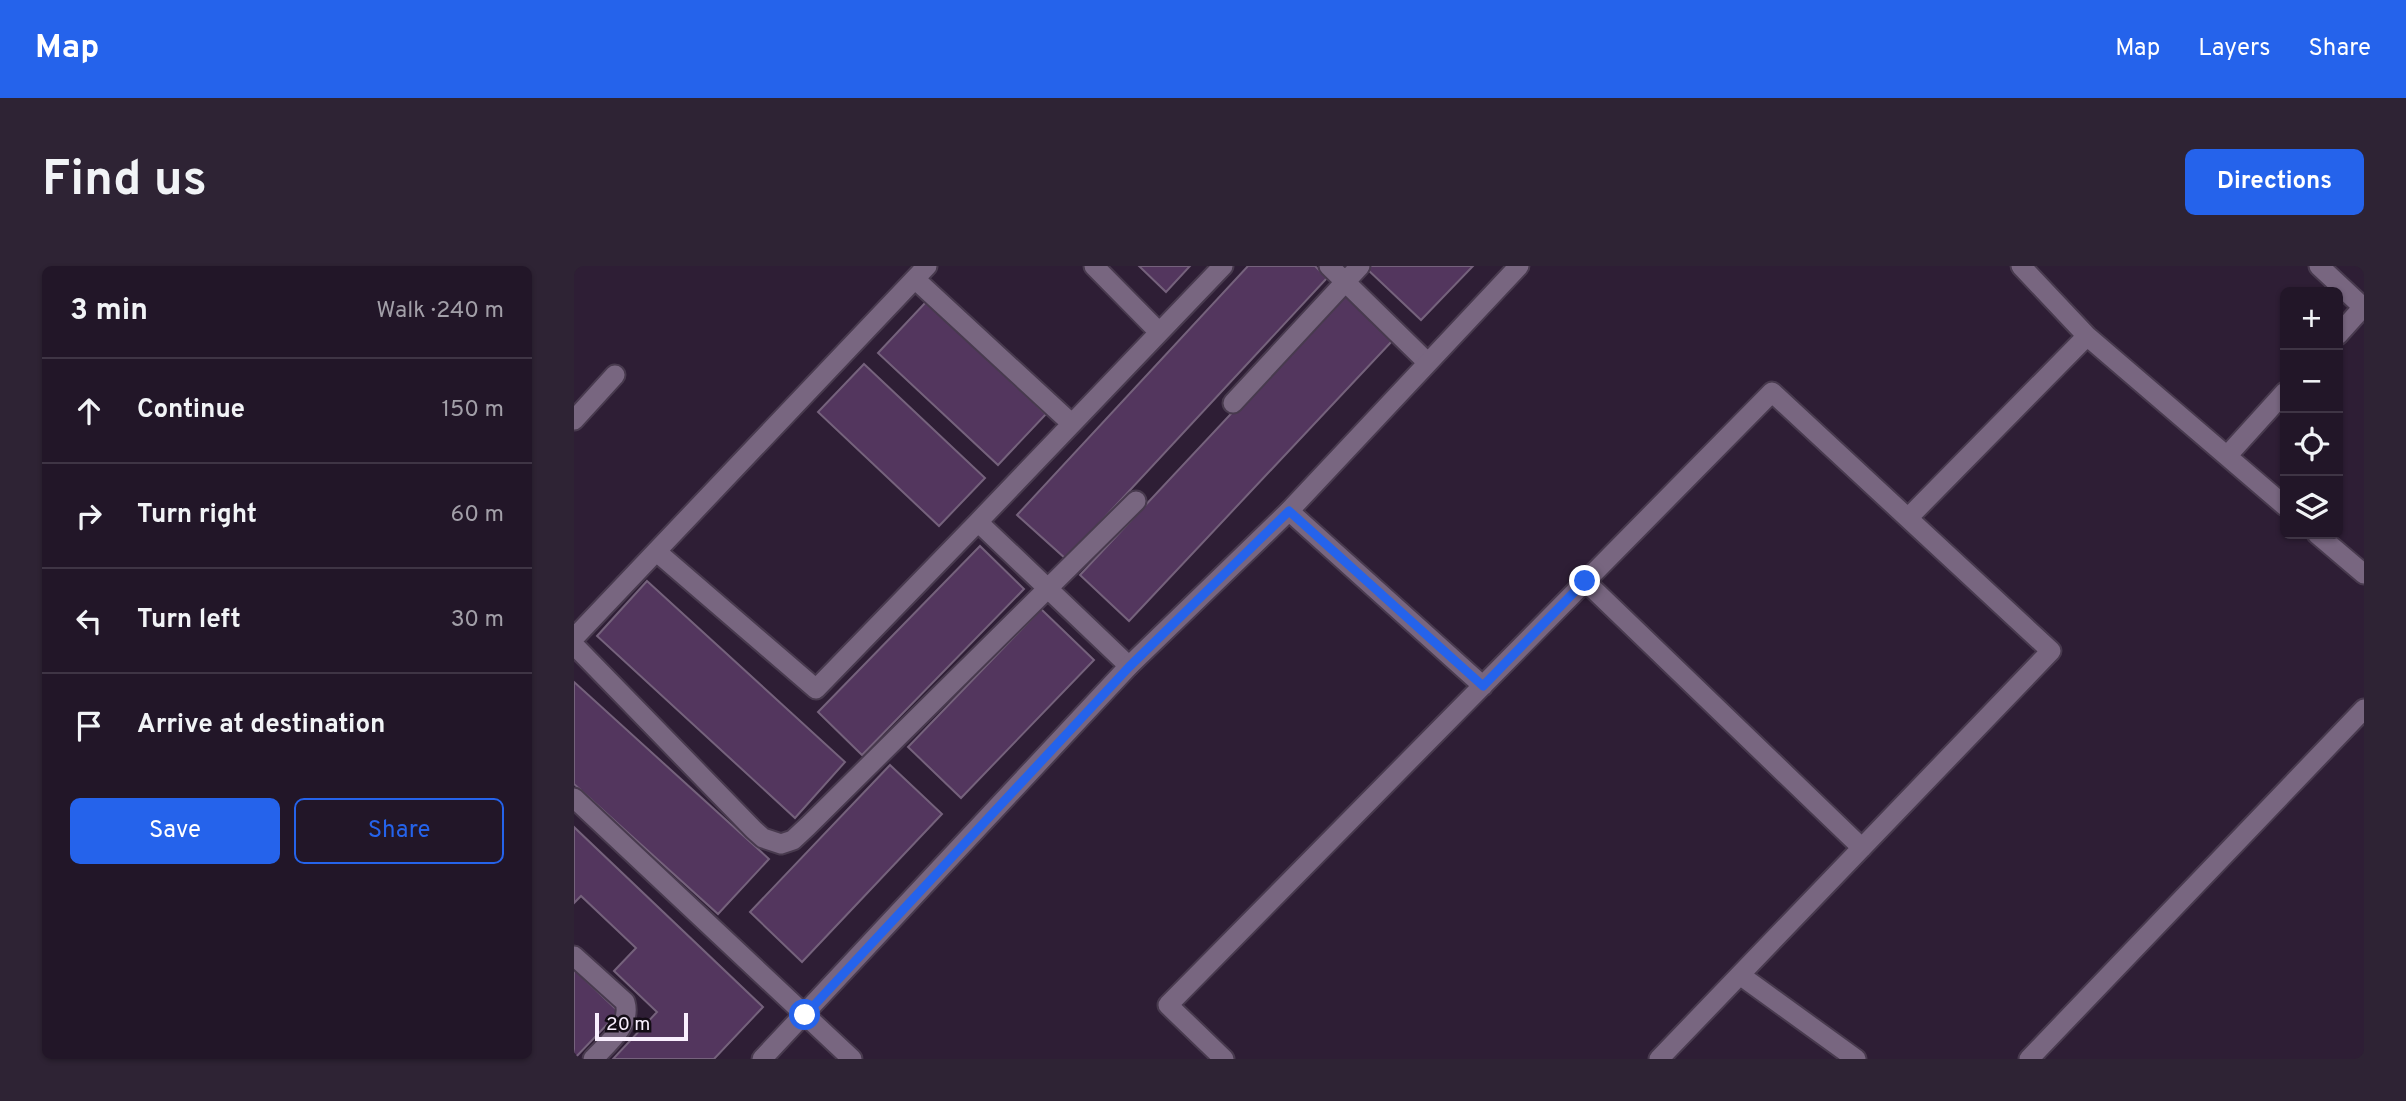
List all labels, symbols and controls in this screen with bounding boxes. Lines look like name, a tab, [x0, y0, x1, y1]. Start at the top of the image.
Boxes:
text: Map	[35, 28, 99, 70]
text: Map	[2115, 34, 2160, 64]
text: Layers	[2198, 34, 2270, 64]
text: Share	[2308, 34, 2371, 64]
button: Directions	[2185, 149, 2364, 215]
text: Find us	[42, 151, 207, 213]
map controls	[2280, 287, 2343, 539]
button: +	[2280, 287, 2343, 350]
text: 3 min	[70, 293, 148, 330]
text: Walk · 240 m	[376, 297, 504, 326]
button: −	[2280, 350, 2343, 413]
icon: ahead	[70, 392, 108, 430]
text: Continue	[137, 394, 245, 427]
text: 150 m	[442, 396, 504, 425]
button: locate	[2280, 413, 2343, 476]
button: layers	[2280, 476, 2343, 539]
icon: right	[70, 497, 108, 535]
text: Turn right	[137, 499, 257, 532]
text: 60 m	[451, 501, 504, 530]
route end	[1569, 565, 1600, 596]
icon: left	[70, 602, 108, 640]
text: Turn left	[137, 604, 241, 637]
text: 30 m	[451, 606, 504, 635]
icon: arrive	[70, 707, 108, 745]
text: Arrive at destination	[137, 709, 385, 742]
button: Save	[70, 798, 280, 864]
button: Share	[294, 798, 504, 864]
route start	[789, 999, 820, 1030]
scale bar	[595, 1010, 688, 1042]
text: 20 m	[606, 1013, 650, 1037]

